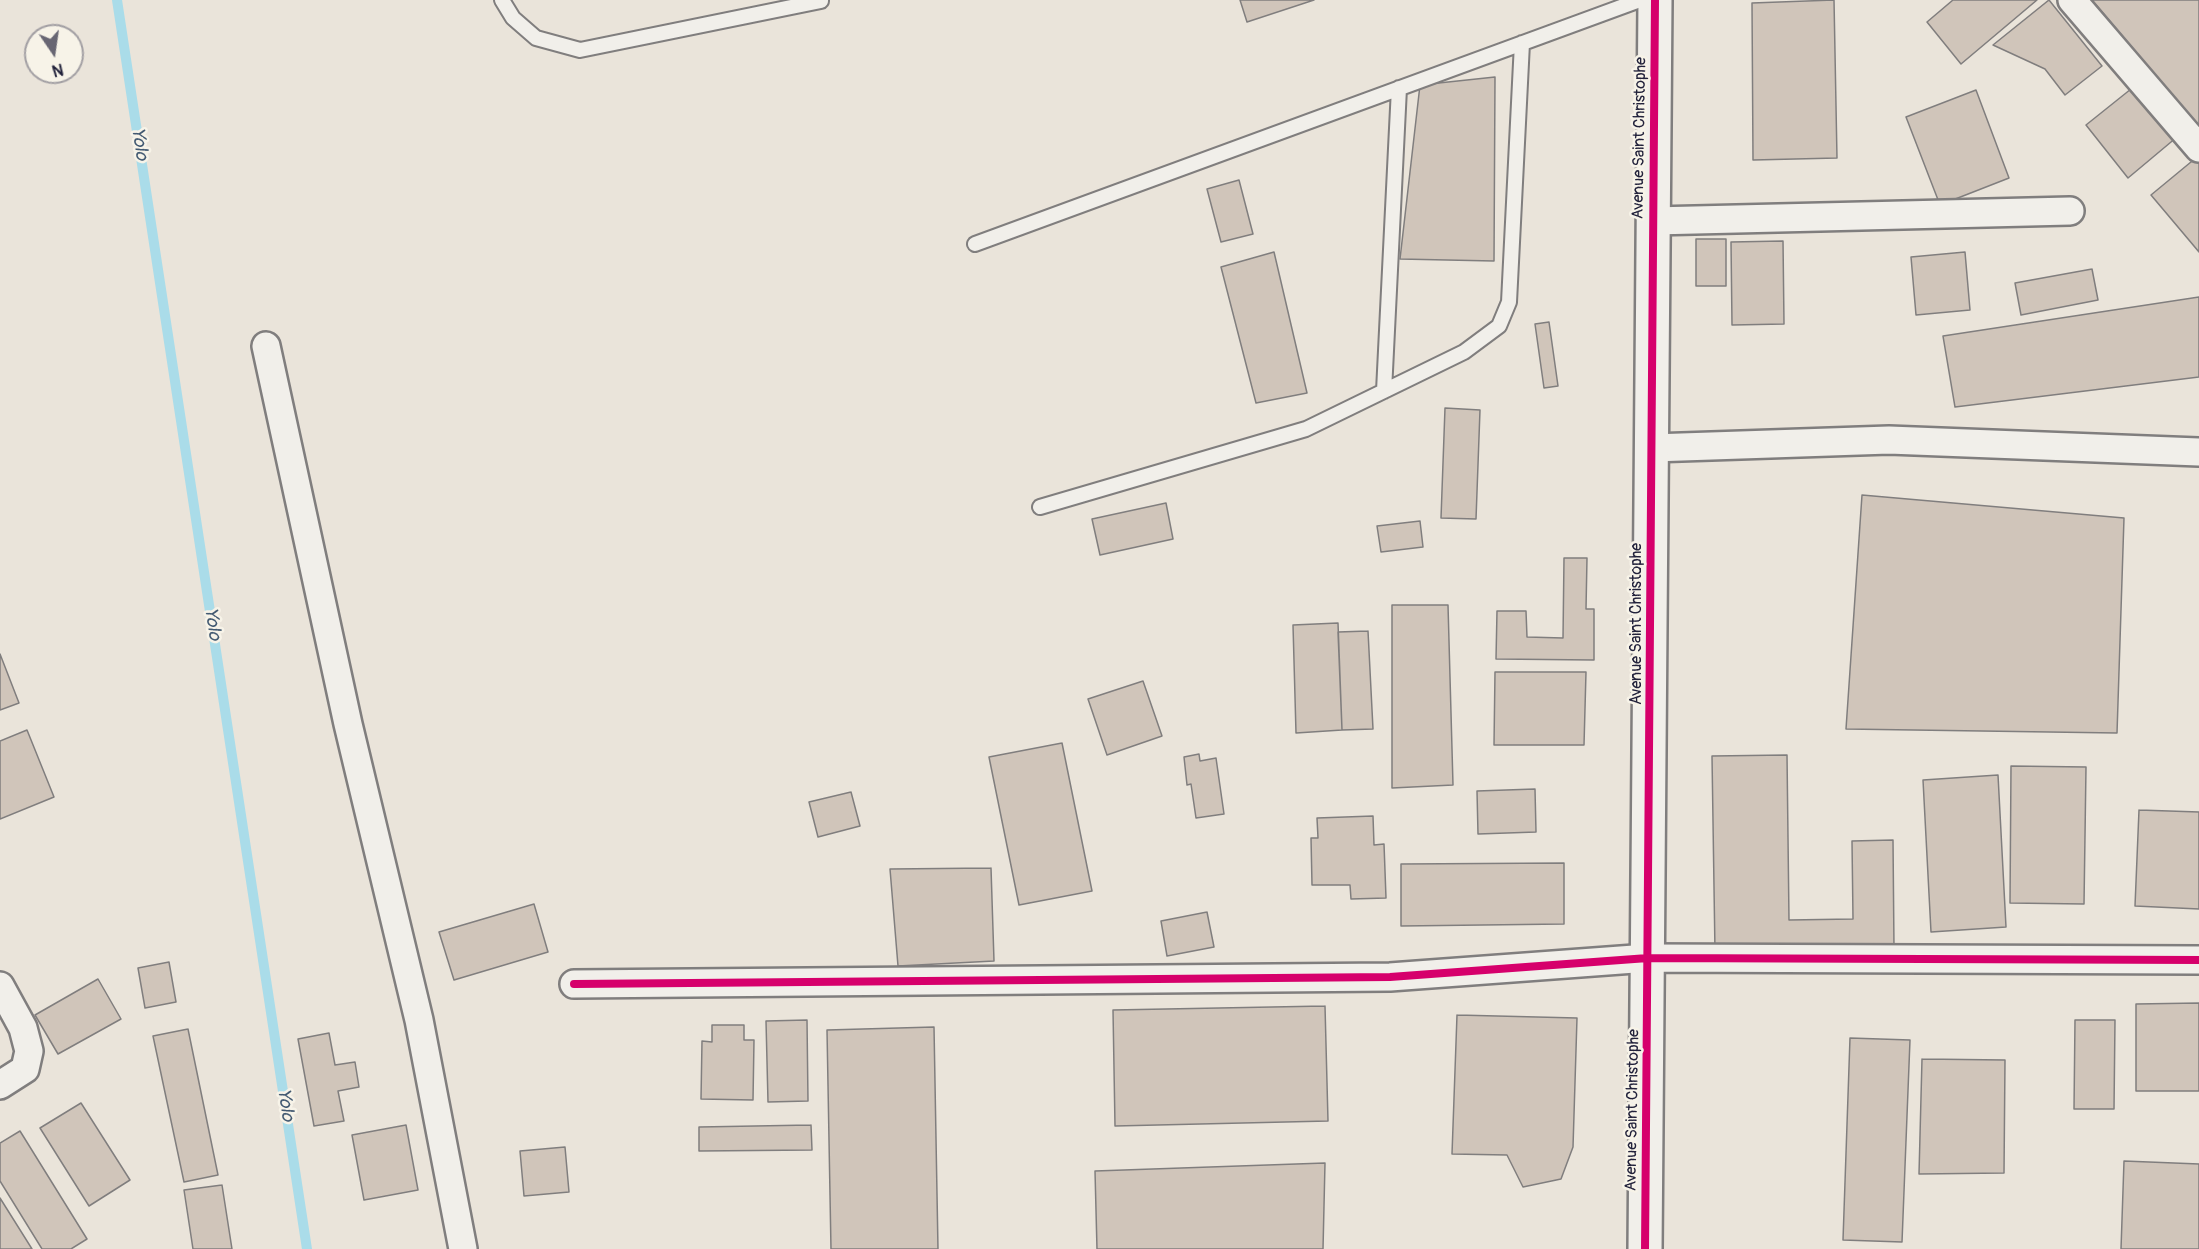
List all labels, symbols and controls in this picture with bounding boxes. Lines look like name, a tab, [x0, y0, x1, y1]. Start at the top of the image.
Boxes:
north arrow	[24, 24, 84, 84]
street label: Avenue Saint Christophe	[1629, 57, 1651, 219]
text: N	[50, 59, 65, 81]
water label: Yolo	[126, 126, 152, 162]
street label: Avenue Saint Christophe	[1627, 543, 1647, 705]
water label: Yolo	[199, 606, 225, 642]
street label: Avenue Saint Christophe	[1622, 1029, 1644, 1191]
water label: Yolo	[272, 1087, 298, 1123]

